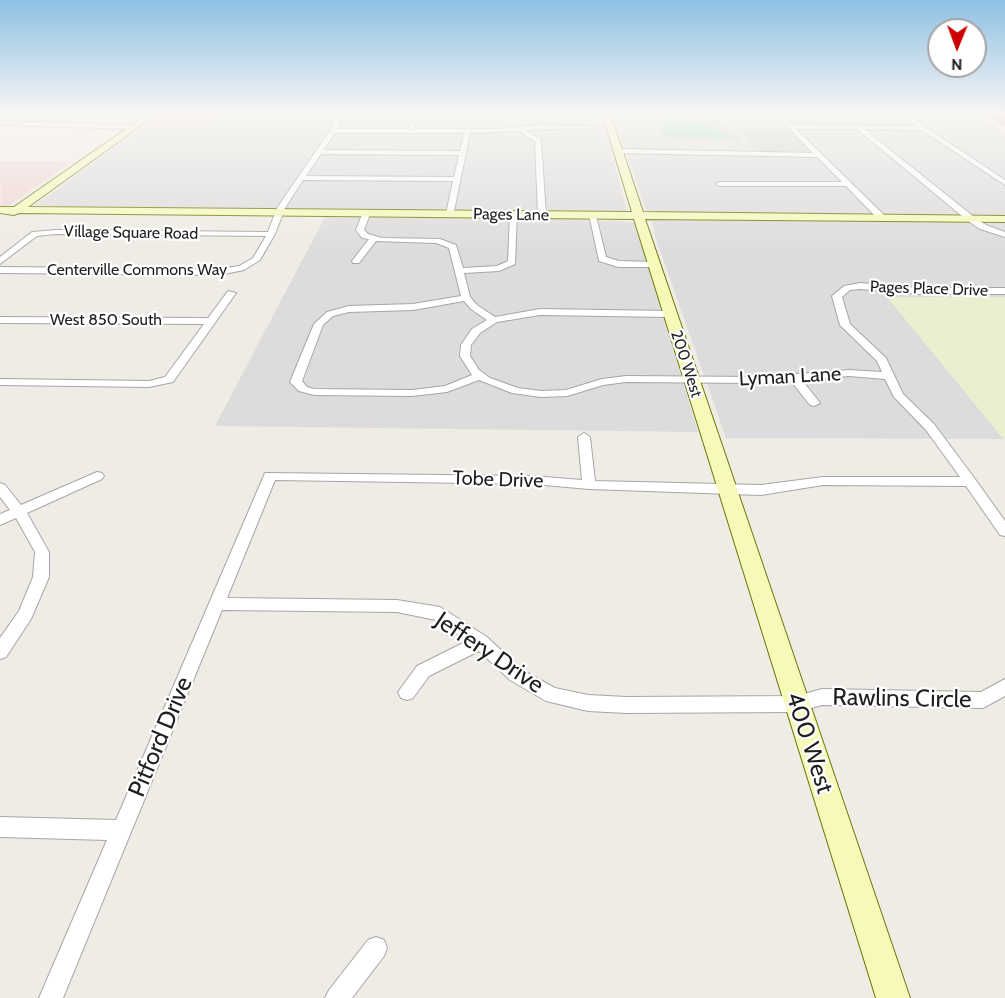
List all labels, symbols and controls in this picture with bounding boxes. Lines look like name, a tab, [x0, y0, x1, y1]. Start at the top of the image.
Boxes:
north arrow	[927, 18, 987, 78]
text: N	[951, 55, 963, 74]
street label: Pages Lane	[473, 205, 549, 225]
street label: Village Square Road	[64, 222, 198, 244]
street label: Centerville Commons Way	[47, 260, 227, 280]
street label: Pages Place Drive	[870, 277, 988, 301]
street label: West 850 South	[50, 310, 162, 330]
street label: 200 West	[666, 328, 706, 400]
street label: Lyman Lane	[738, 362, 842, 392]
street label: Tobe Drive	[452, 466, 544, 494]
street label: Jeffery Drive	[429, 606, 549, 700]
street label: Pitford Drive	[123, 673, 199, 801]
street label: Rawlins Circle	[832, 683, 972, 715]
street label: 400 West	[779, 689, 839, 797]

